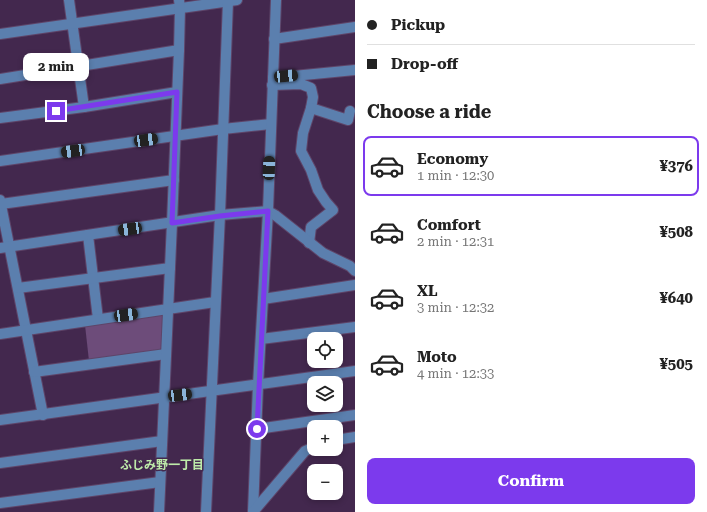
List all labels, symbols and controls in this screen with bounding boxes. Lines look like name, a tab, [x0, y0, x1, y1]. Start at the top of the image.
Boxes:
text: Pickup	[391, 16, 445, 34]
callout: 2 min	[23, 53, 89, 81]
text: Drop-off	[391, 55, 458, 73]
text: 2 min	[38, 59, 74, 74]
car	[274, 69, 298, 83]
text: Choose a ride	[367, 101, 491, 122]
route end	[47, 102, 65, 120]
car	[133, 132, 159, 148]
car	[60, 143, 86, 159]
icon: car	[369, 148, 405, 184]
text: Economy	[417, 150, 488, 168]
car	[263, 156, 275, 180]
text: ¥376	[659, 157, 693, 175]
text: 1 min · 12:30	[417, 168, 494, 183]
icon: car	[369, 214, 405, 250]
text: Comfort	[417, 216, 481, 234]
car	[117, 221, 143, 237]
text: ¥508	[659, 223, 693, 241]
text: 2 min · 12:31	[417, 234, 494, 249]
icon: car	[369, 280, 405, 316]
text: XL	[417, 282, 438, 300]
text: ¥640	[659, 289, 693, 307]
text: 3 min · 12:32	[417, 300, 494, 315]
car	[113, 307, 139, 323]
map controls	[307, 332, 343, 500]
button: locate	[307, 332, 343, 368]
icon: car	[369, 346, 405, 382]
text: Moto	[417, 348, 457, 366]
text: ¥505	[659, 355, 693, 373]
text: 4 min · 12:33	[417, 366, 494, 381]
button: layers	[307, 376, 343, 412]
car	[167, 388, 193, 402]
route start	[248, 420, 266, 438]
button: +	[307, 420, 343, 456]
district label: ふじみ野一丁目	[120, 458, 204, 472]
button: Confirm	[367, 458, 695, 504]
button: −	[307, 464, 343, 500]

